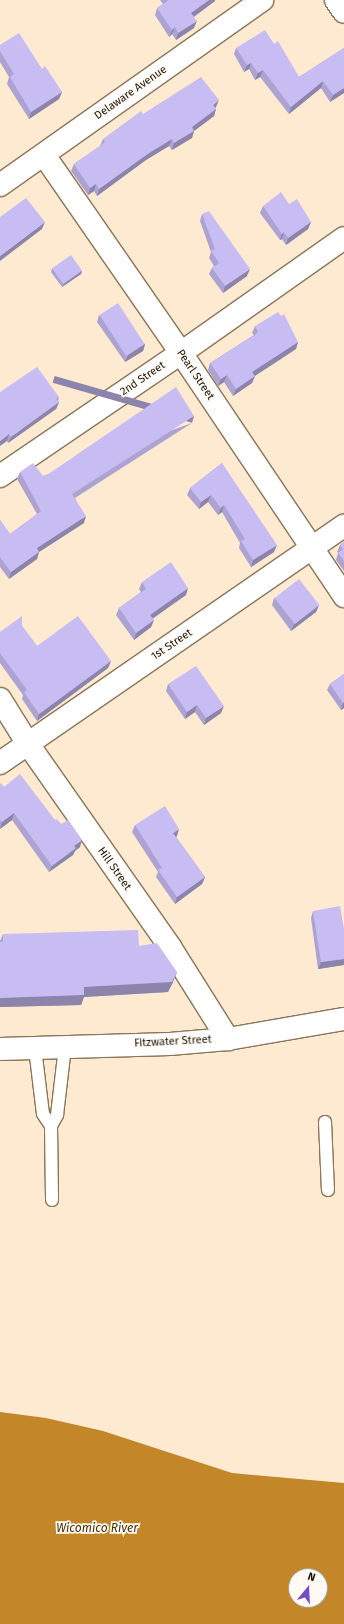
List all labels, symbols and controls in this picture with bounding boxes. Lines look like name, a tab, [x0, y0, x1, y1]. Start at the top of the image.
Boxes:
street label: Delaware Avenue	[92, 63, 170, 123]
street label: Pearl Street	[173, 347, 217, 403]
street label: 2nd Street	[118, 359, 168, 399]
street label: 1st Street	[149, 626, 195, 664]
street label: Hill Street	[94, 845, 134, 893]
street label: Fitzwater Street	[134, 1033, 212, 1051]
water label: Wicomico River	[56, 1522, 138, 1536]
north arrow	[288, 1568, 328, 1608]
text: N	[306, 1570, 317, 1584]

